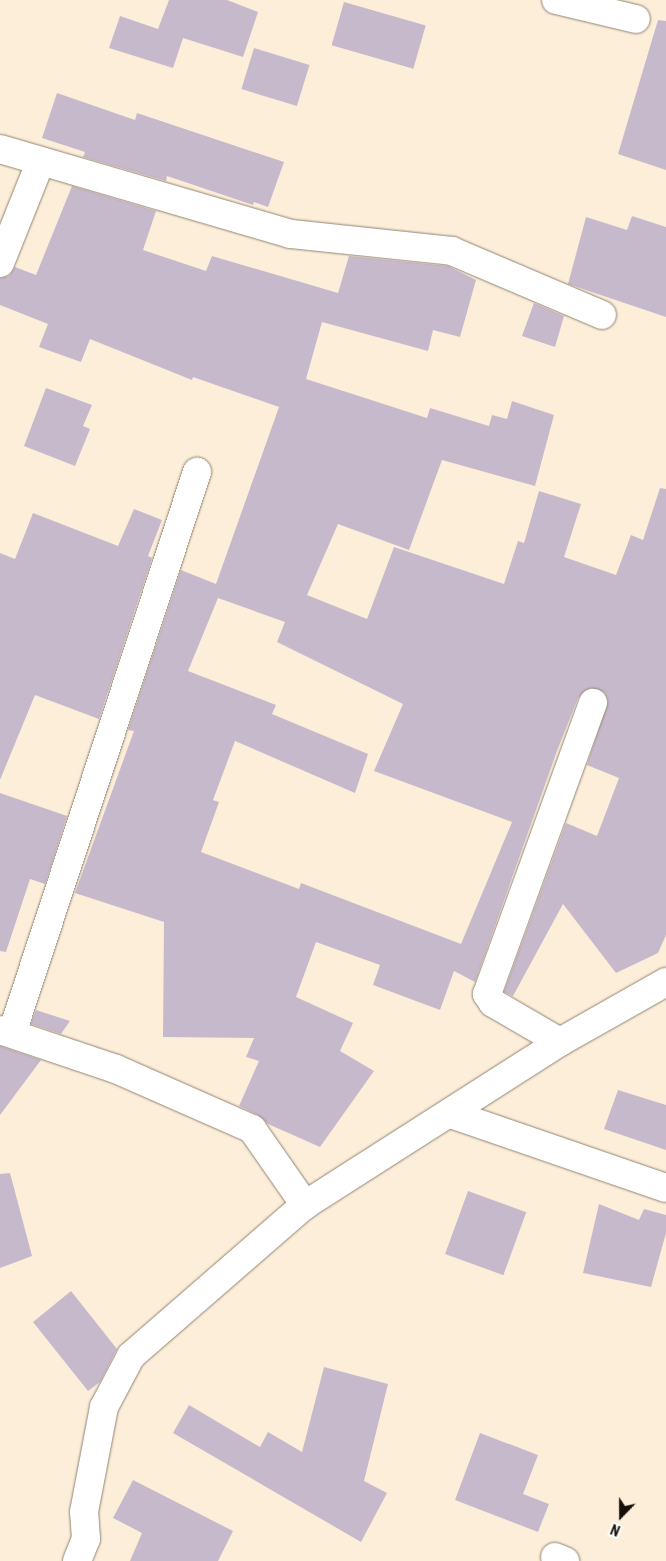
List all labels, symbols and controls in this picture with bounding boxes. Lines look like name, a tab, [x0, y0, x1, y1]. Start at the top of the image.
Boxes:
north arrow	[596, 1491, 646, 1541]
text: N	[608, 1521, 622, 1539]

